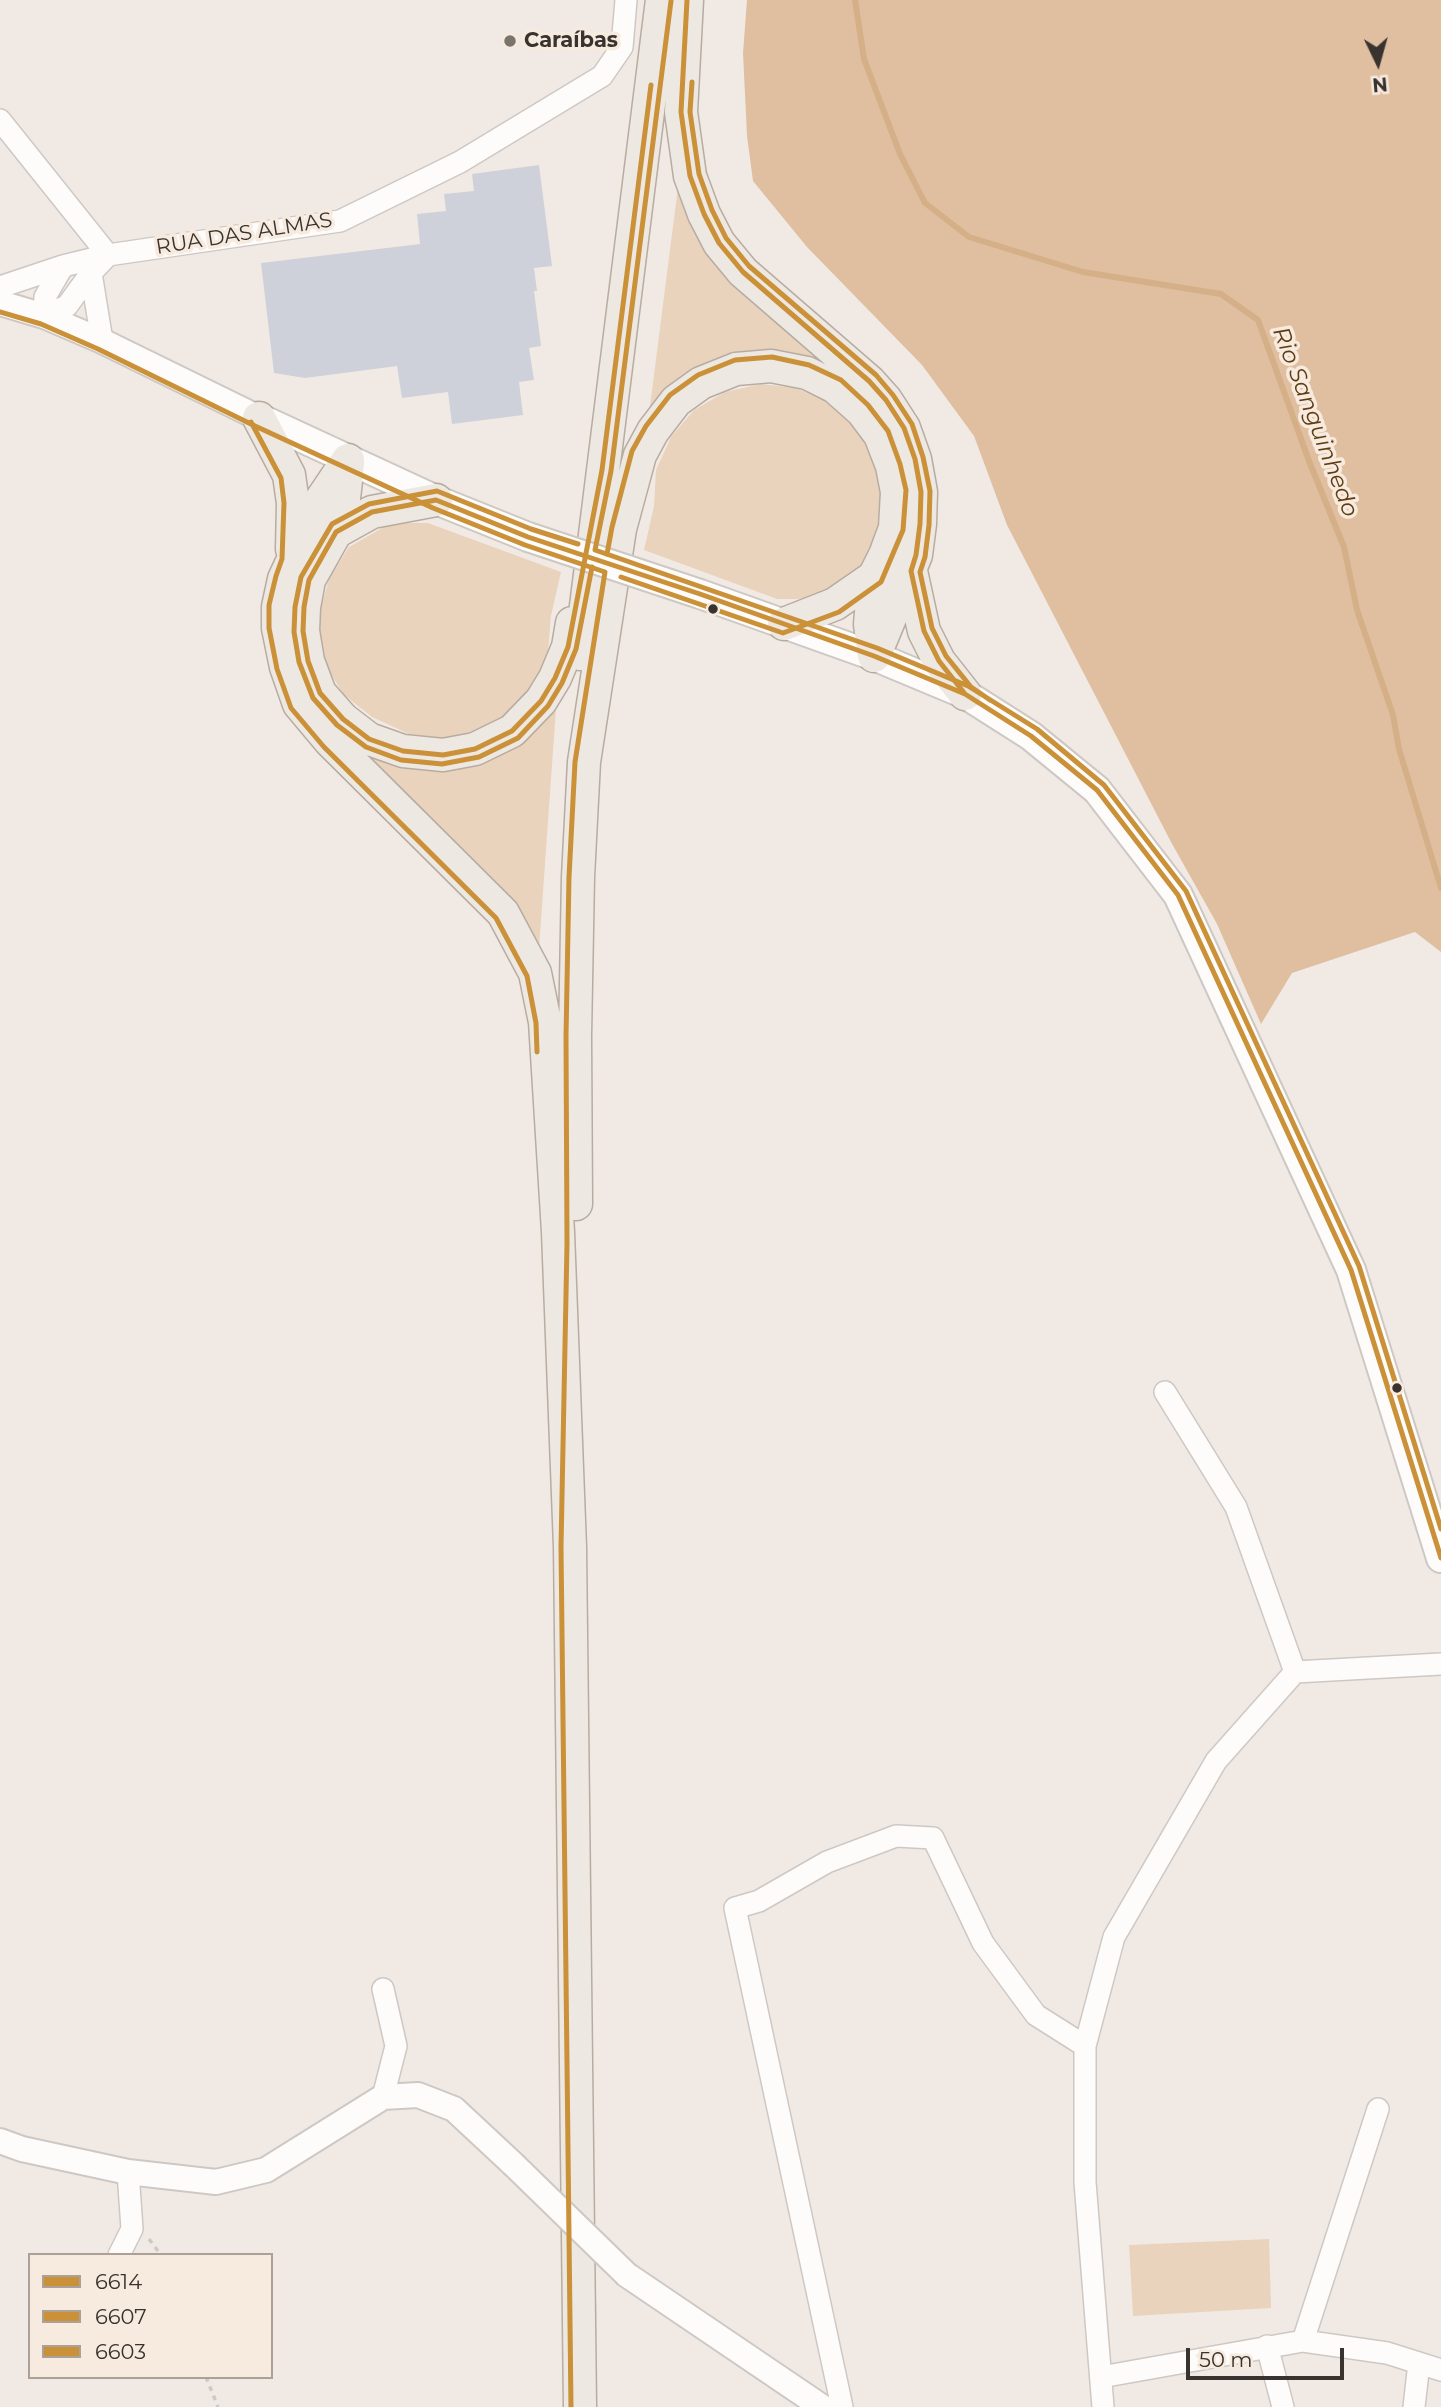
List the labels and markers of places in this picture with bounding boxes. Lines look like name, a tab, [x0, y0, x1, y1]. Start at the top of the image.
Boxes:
place label: Caraíbas	[524, 28, 618, 54]
marker: Caraíbas	[502, 33, 518, 49]
unlabelled marker	[706, 602, 720, 616]
unlabelled marker	[1390, 1381, 1404, 1395]

